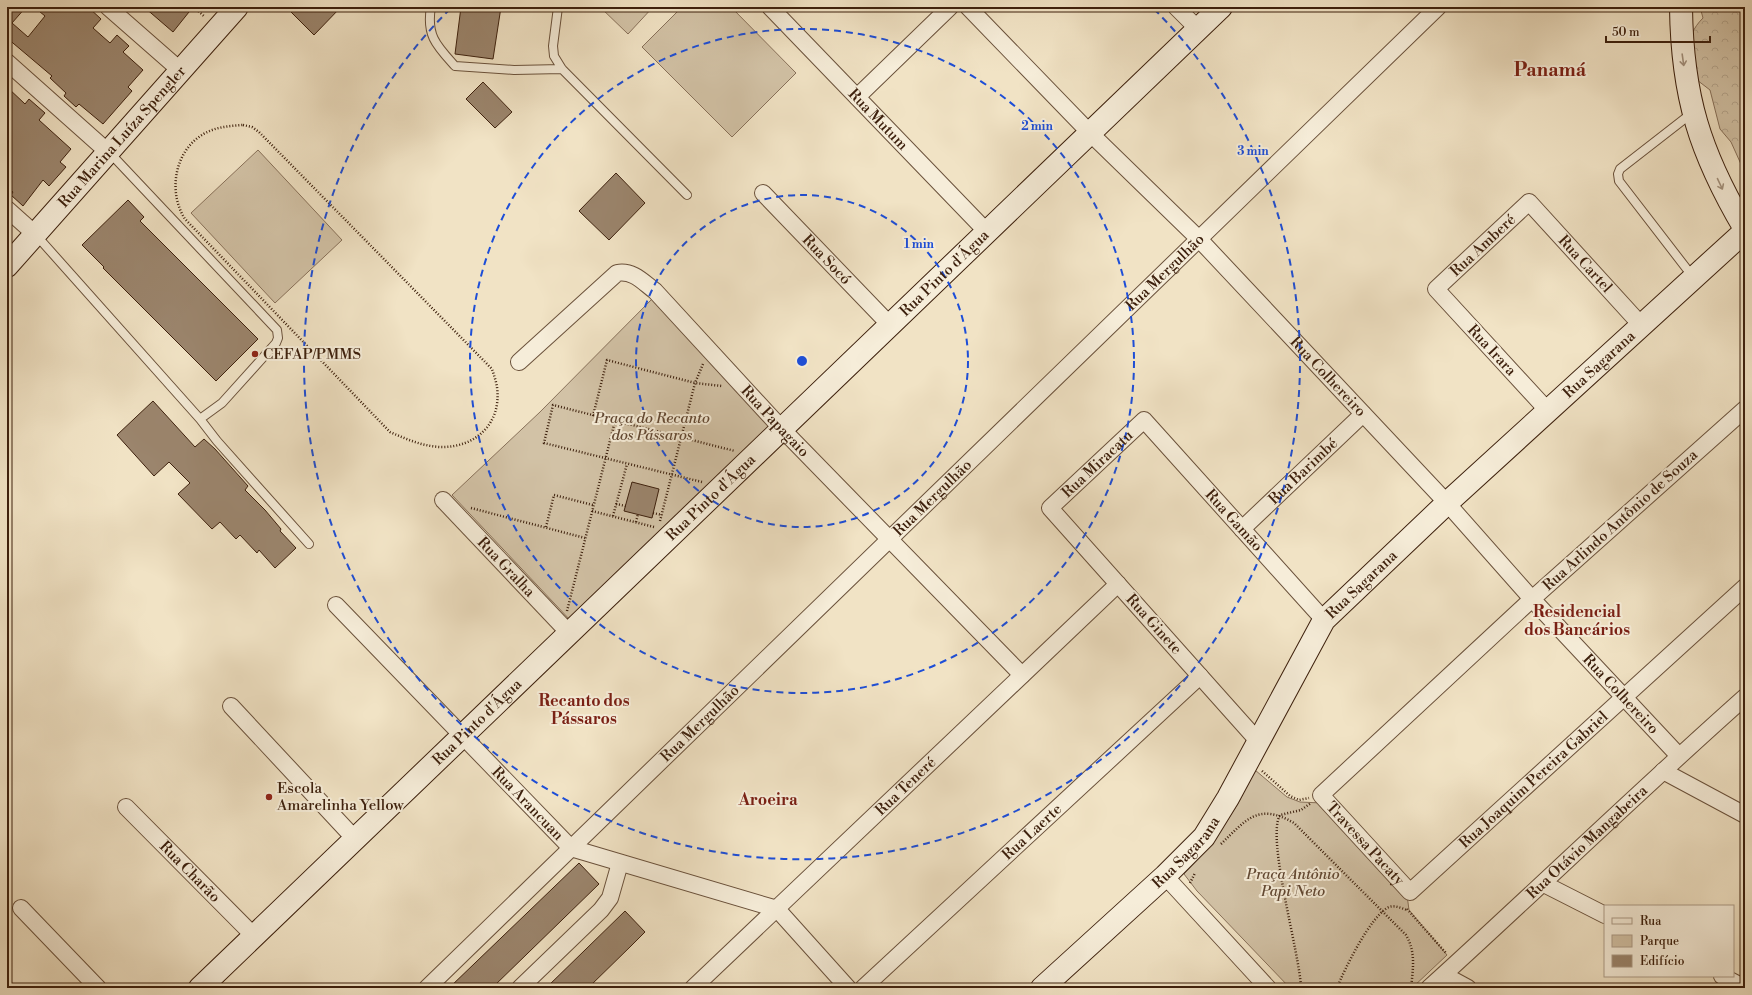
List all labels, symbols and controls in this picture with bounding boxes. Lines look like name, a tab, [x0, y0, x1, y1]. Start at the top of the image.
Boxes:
scale bar	[1606, 18, 1710, 44]
text: 50 m	[1612, 25, 1640, 40]
one-way arrow	[1679, 53, 1687, 66]
district label: Panamá	[1514, 58, 1587, 82]
street label: Rua Marina Luíza Spengler	[54, 62, 191, 212]
street label: Rua Mutum	[844, 85, 912, 154]
text: 2 min	[1021, 119, 1053, 134]
text: 3 min	[1237, 144, 1269, 159]
one-way arrow	[1717, 178, 1724, 190]
street label: Rua Amberé	[1446, 210, 1520, 281]
street label: Rua Pinto d'Água	[896, 226, 994, 321]
street label: Rua Socó	[798, 230, 855, 289]
street label: Rua Mergulhão	[1122, 230, 1209, 315]
street label: Rua Cartel	[1554, 231, 1616, 297]
text: 1 min	[904, 237, 935, 252]
street label: Rua Irara	[1463, 321, 1520, 380]
street label: Rua Sagarana	[1559, 326, 1640, 403]
street label: Rua Colhereiro	[1286, 333, 1370, 421]
place label: CEFAP/PMMS	[263, 345, 361, 364]
marker: CEFAP/PMMS	[250, 349, 260, 359]
centre of rings	[795, 354, 809, 368]
street label: Rua Papagaio	[736, 381, 813, 461]
park label: Praça do Recanto dos Pássaros	[593, 409, 710, 445]
street label: Rua Miracatu	[1058, 426, 1138, 502]
street label: Rua Barimbé	[1265, 434, 1342, 509]
street label: Rua Arlindo Antônio de Souza	[1539, 445, 1702, 595]
street label: Rua Pinto d'Água	[662, 450, 760, 545]
street label: Rua Mergulhão	[889, 456, 976, 541]
street label: Rua Gamão	[1201, 485, 1267, 556]
street label: Rua Gralha	[473, 533, 539, 601]
street label: Rua Sagarana	[1322, 546, 1402, 623]
street label: Rua Ginete	[1122, 590, 1186, 659]
district label: Residencial dos Bancários	[1524, 602, 1630, 640]
street label: Rua Colhereiro	[1578, 650, 1663, 738]
street label: Rua Pinto d'Água	[428, 675, 526, 770]
street label: Rua Mergulhão	[657, 681, 744, 766]
district label: Recanto dos Pássaros	[538, 691, 630, 729]
street label: Rua Joaquim Pereira Gabriel	[1455, 707, 1613, 853]
street label: Rua Teneré	[871, 753, 940, 820]
street label: Rua Arancuan	[487, 763, 568, 845]
place label: Escola Amarelinha Yellow	[276, 779, 404, 815]
street label: Rua Otávio Mangabeira	[1523, 781, 1652, 903]
district label: Aroeira	[737, 790, 798, 810]
marker: Escola Amarelinha Yellow	[264, 792, 274, 802]
street label: Travessa Pacaty	[1322, 798, 1409, 890]
street label: Rua Laerte	[998, 800, 1066, 864]
street label: Rua Sagarana	[1148, 813, 1224, 893]
street label: Rua Charão	[155, 837, 224, 907]
park label: Praça Antônio Papi Neto	[1245, 865, 1340, 901]
legend	[1604, 905, 1734, 977]
text: Rua	[1640, 914, 1662, 929]
text: Parque	[1640, 934, 1679, 949]
text: Edifício	[1640, 954, 1685, 969]

